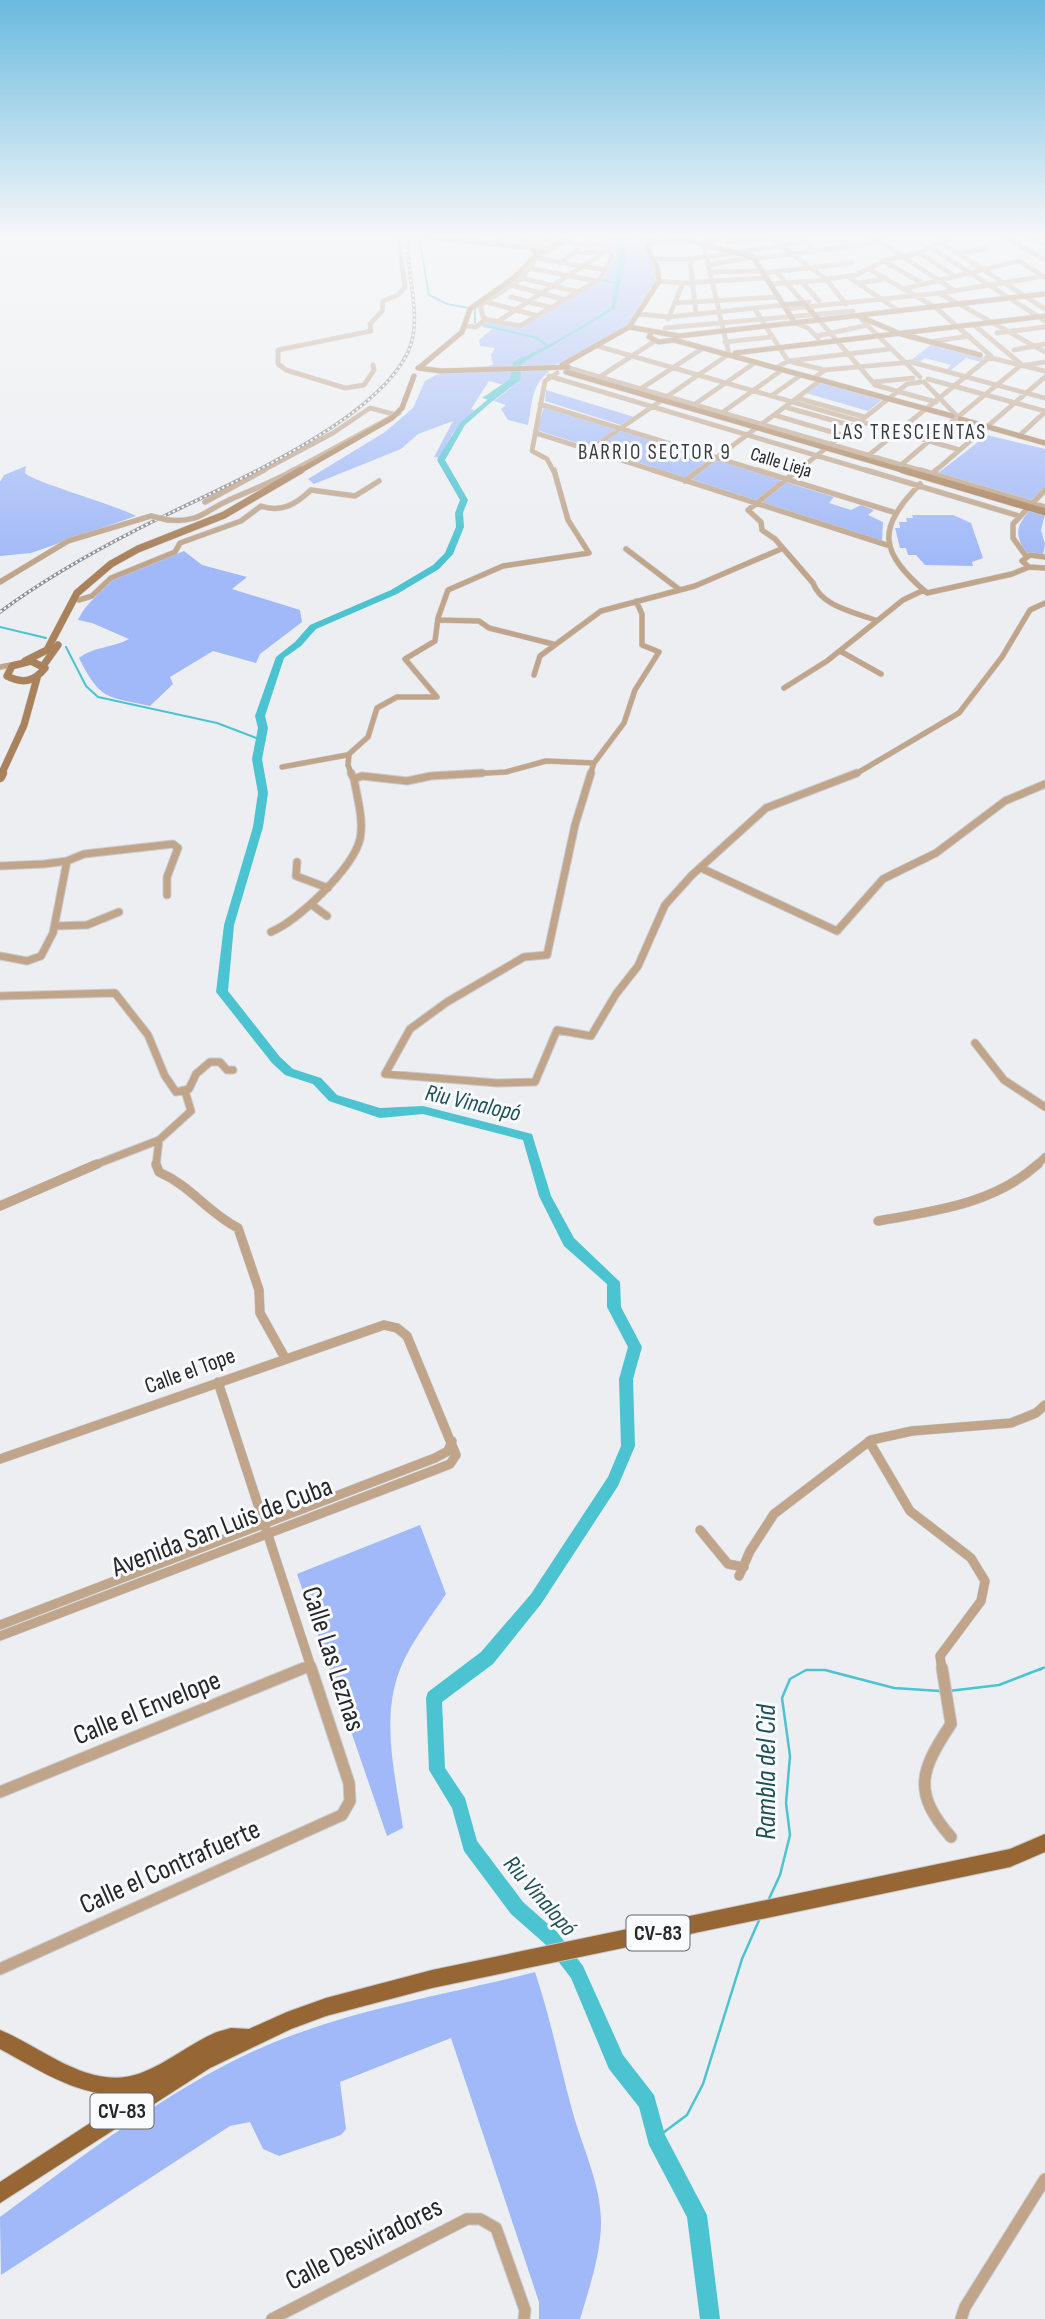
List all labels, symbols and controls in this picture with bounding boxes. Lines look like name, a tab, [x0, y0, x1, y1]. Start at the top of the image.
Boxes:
district label: LAS TRESCIENTAS	[833, 420, 987, 445]
district label: BARRIO SECTOR 9	[578, 440, 732, 465]
street label: Calle Lieja	[748, 443, 814, 483]
water label: Riu Vinalopó	[422, 1078, 524, 1128]
street label: Calle el Tope	[141, 1342, 239, 1400]
street label: Avenida San Luis de Cuba	[106, 1470, 337, 1585]
street label: Calle Las Leznas	[294, 1583, 372, 1735]
street label: Calle el Envelope	[69, 1663, 225, 1753]
water label: Rambla del Cid	[750, 1703, 783, 1840]
street label: Calle el Contrafuerte	[75, 1812, 265, 1922]
water label: Riu Vinalopó	[497, 1850, 583, 1942]
road number: CV-83	[626, 1916, 690, 1951]
road number: CV-83	[90, 2094, 154, 2128]
street label: Calle Desviradores	[280, 2190, 448, 2298]

